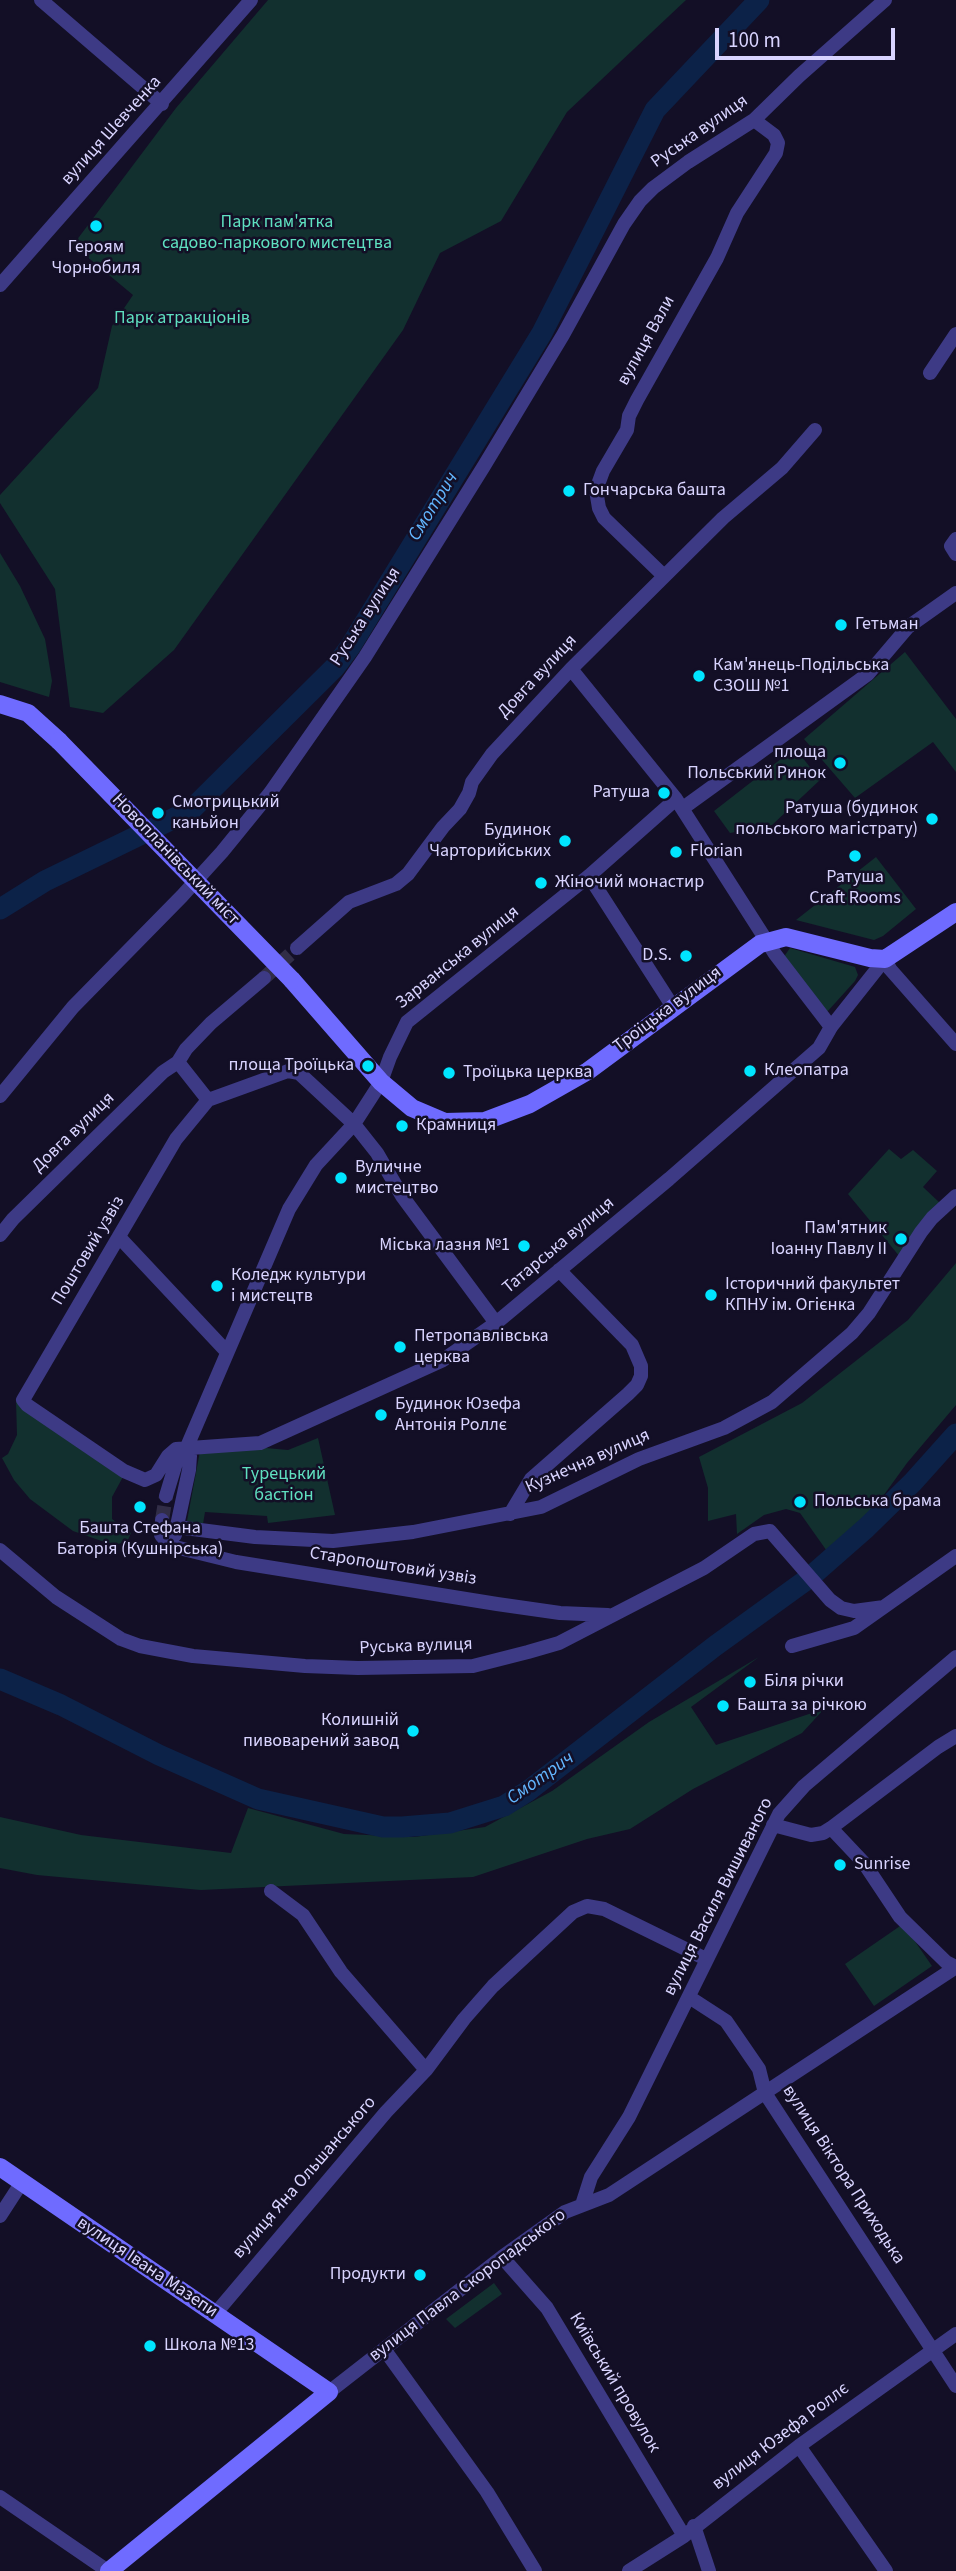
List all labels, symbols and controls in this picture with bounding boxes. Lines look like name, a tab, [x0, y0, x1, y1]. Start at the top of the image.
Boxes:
scale bar	[718, 14, 898, 58]
text: 100 m	[728, 25, 781, 55]
street label: вулиця Шевченка	[57, 72, 167, 190]
street label: Руська вулиця	[647, 91, 753, 173]
park label: Парк пам'ятка садово-паркового мистецтва	[162, 212, 392, 255]
marker: Героям Чорнобиля	[88, 218, 104, 234]
place label: Героям Чорнобиля	[51, 237, 141, 280]
street label: вулиця Вали	[613, 292, 681, 390]
park label: Парк атракціонів	[114, 308, 250, 330]
water label: Смотрич	[404, 468, 464, 546]
place label: Гончарська башта	[583, 480, 726, 502]
marker: Гончарська башта	[561, 483, 577, 499]
street label: Руська вулиця	[326, 564, 406, 670]
place label: Гетьман	[855, 614, 919, 636]
marker: Гетьман	[833, 617, 849, 633]
street label: Довга вулиця	[494, 631, 582, 723]
place label: Кам'янець-Подільська СЗОШ №1	[713, 655, 889, 698]
marker: Кам'янець-Подільська СЗОШ №1	[691, 668, 707, 684]
place label: площа Польський Ринок	[687, 742, 826, 784]
marker: площа Польський Ринок	[832, 755, 848, 771]
place label: Ратуша	[593, 782, 650, 804]
marker: Ратуша	[656, 785, 672, 801]
street label: Новопланівський міст	[107, 790, 243, 930]
place label: Смотрицький каньйон	[172, 792, 280, 834]
place label: Ратуша (будинок польського магістрату)	[735, 798, 918, 840]
marker: Смотрицький каньйон	[150, 805, 166, 821]
marker: Ратуша (будинок польського магістрату)	[924, 811, 940, 827]
place label: Будинок Чарторийських	[429, 820, 551, 862]
marker: Будинок Чарторийських	[557, 833, 573, 849]
place label: Florian	[690, 841, 743, 863]
marker: Florian	[668, 844, 684, 860]
marker: Ратуша Craft Rooms	[847, 848, 863, 864]
place label: Ратуша Craft Rooms	[809, 867, 901, 910]
place label: Жіночий монастир	[555, 872, 704, 894]
marker: Жіночий монастир	[533, 875, 549, 891]
street label: Зарванська вулиця	[392, 902, 524, 1014]
place label: D.S.	[642, 945, 672, 967]
marker: D.S.	[678, 948, 694, 964]
street label: Троїцька вулиця	[610, 962, 726, 1058]
place label: площа Троїцька	[229, 1055, 354, 1077]
marker: площа Троїцька	[360, 1058, 376, 1074]
place label: Клеопатра	[764, 1060, 849, 1082]
place label: Троїцька церква	[463, 1062, 592, 1084]
marker: Клеопатра	[742, 1063, 758, 1079]
marker: Троїцька церква	[441, 1065, 457, 1081]
street label: Довга вулиця	[28, 1088, 120, 1178]
place label: Крамниця	[416, 1115, 496, 1137]
marker: Крамниця	[394, 1118, 410, 1134]
place label: Вуличне мистецтво	[355, 1157, 439, 1200]
marker: Вуличне мистецтво	[333, 1170, 349, 1186]
street label: Поштовий узвіз	[48, 1192, 130, 1310]
street label: Татарська вулиця	[499, 1193, 619, 1299]
place label: Пам'ятник Iоанну Павлу II	[771, 1218, 887, 1260]
marker: Пам'ятник Iоанну Павлу II	[893, 1231, 909, 1247]
place label: Міська лазня №1	[379, 1235, 510, 1257]
marker: Міська лазня №1	[516, 1238, 532, 1254]
place label: Коледж культури і мистецтв	[231, 1265, 366, 1308]
place label: Історичний факультет КПНУ ім. Огієнка	[725, 1274, 900, 1316]
marker: Коледж культури і мистецтв	[209, 1278, 225, 1294]
marker: Історичний факультет КПНУ ім. Огієнка	[703, 1287, 719, 1303]
place label: Петропавлівська церква	[414, 1326, 549, 1368]
marker: Петропавлівська церква	[392, 1339, 408, 1355]
place label: Будинок Юзефа Антонія Роллє	[395, 1394, 521, 1436]
marker: Будинок Юзефа Антонія Роллє	[373, 1407, 389, 1423]
street label: Кузнечна вулиця	[522, 1425, 654, 1499]
park label: Турецький бастіон	[242, 1464, 326, 1506]
place label: Польська брама	[814, 1491, 941, 1513]
marker: Польська брама	[792, 1494, 808, 1510]
marker: Башта Стефана Баторія (Кушнірська)	[132, 1499, 148, 1515]
place label: Башта Стефана Баторія (Кушнірська)	[57, 1518, 223, 1560]
street label: Старопоштовий узвіз	[308, 1543, 478, 1591]
street label: Руська вулиця	[359, 1634, 473, 1660]
place label: Біля річки	[764, 1671, 844, 1693]
marker: Біля річки	[742, 1674, 758, 1690]
place label: Башта за річкою	[737, 1695, 867, 1717]
marker: Башта за річкою	[715, 1698, 731, 1714]
place label: Колишній пивоварений завод	[243, 1710, 399, 1752]
marker: Колишній пивоварений завод	[405, 1723, 421, 1739]
water label: Смотрич	[503, 1748, 579, 1810]
street label: вулиця Василя Вишиваного	[660, 1794, 778, 2000]
place label: Sunrise	[854, 1854, 910, 1876]
marker: Sunrise	[832, 1857, 848, 1873]
street label: вулиця Віктора Приходька	[777, 2081, 909, 2269]
street label: вулиця Яна Ольшанського	[229, 2092, 381, 2264]
street label: вулиця Павла Скоропадського	[365, 2205, 571, 2367]
street label: вулиця Івана Мазепи	[73, 2213, 221, 2323]
place label: Продукти	[330, 2264, 406, 2286]
marker: Продукти	[412, 2267, 428, 2283]
street label: Київський провулок	[564, 2309, 664, 2457]
place label: Школа №13	[164, 2335, 254, 2357]
marker: Школа №13	[142, 2338, 158, 2354]
street label: вулиця Юзефа Роллє	[708, 2379, 854, 2495]

